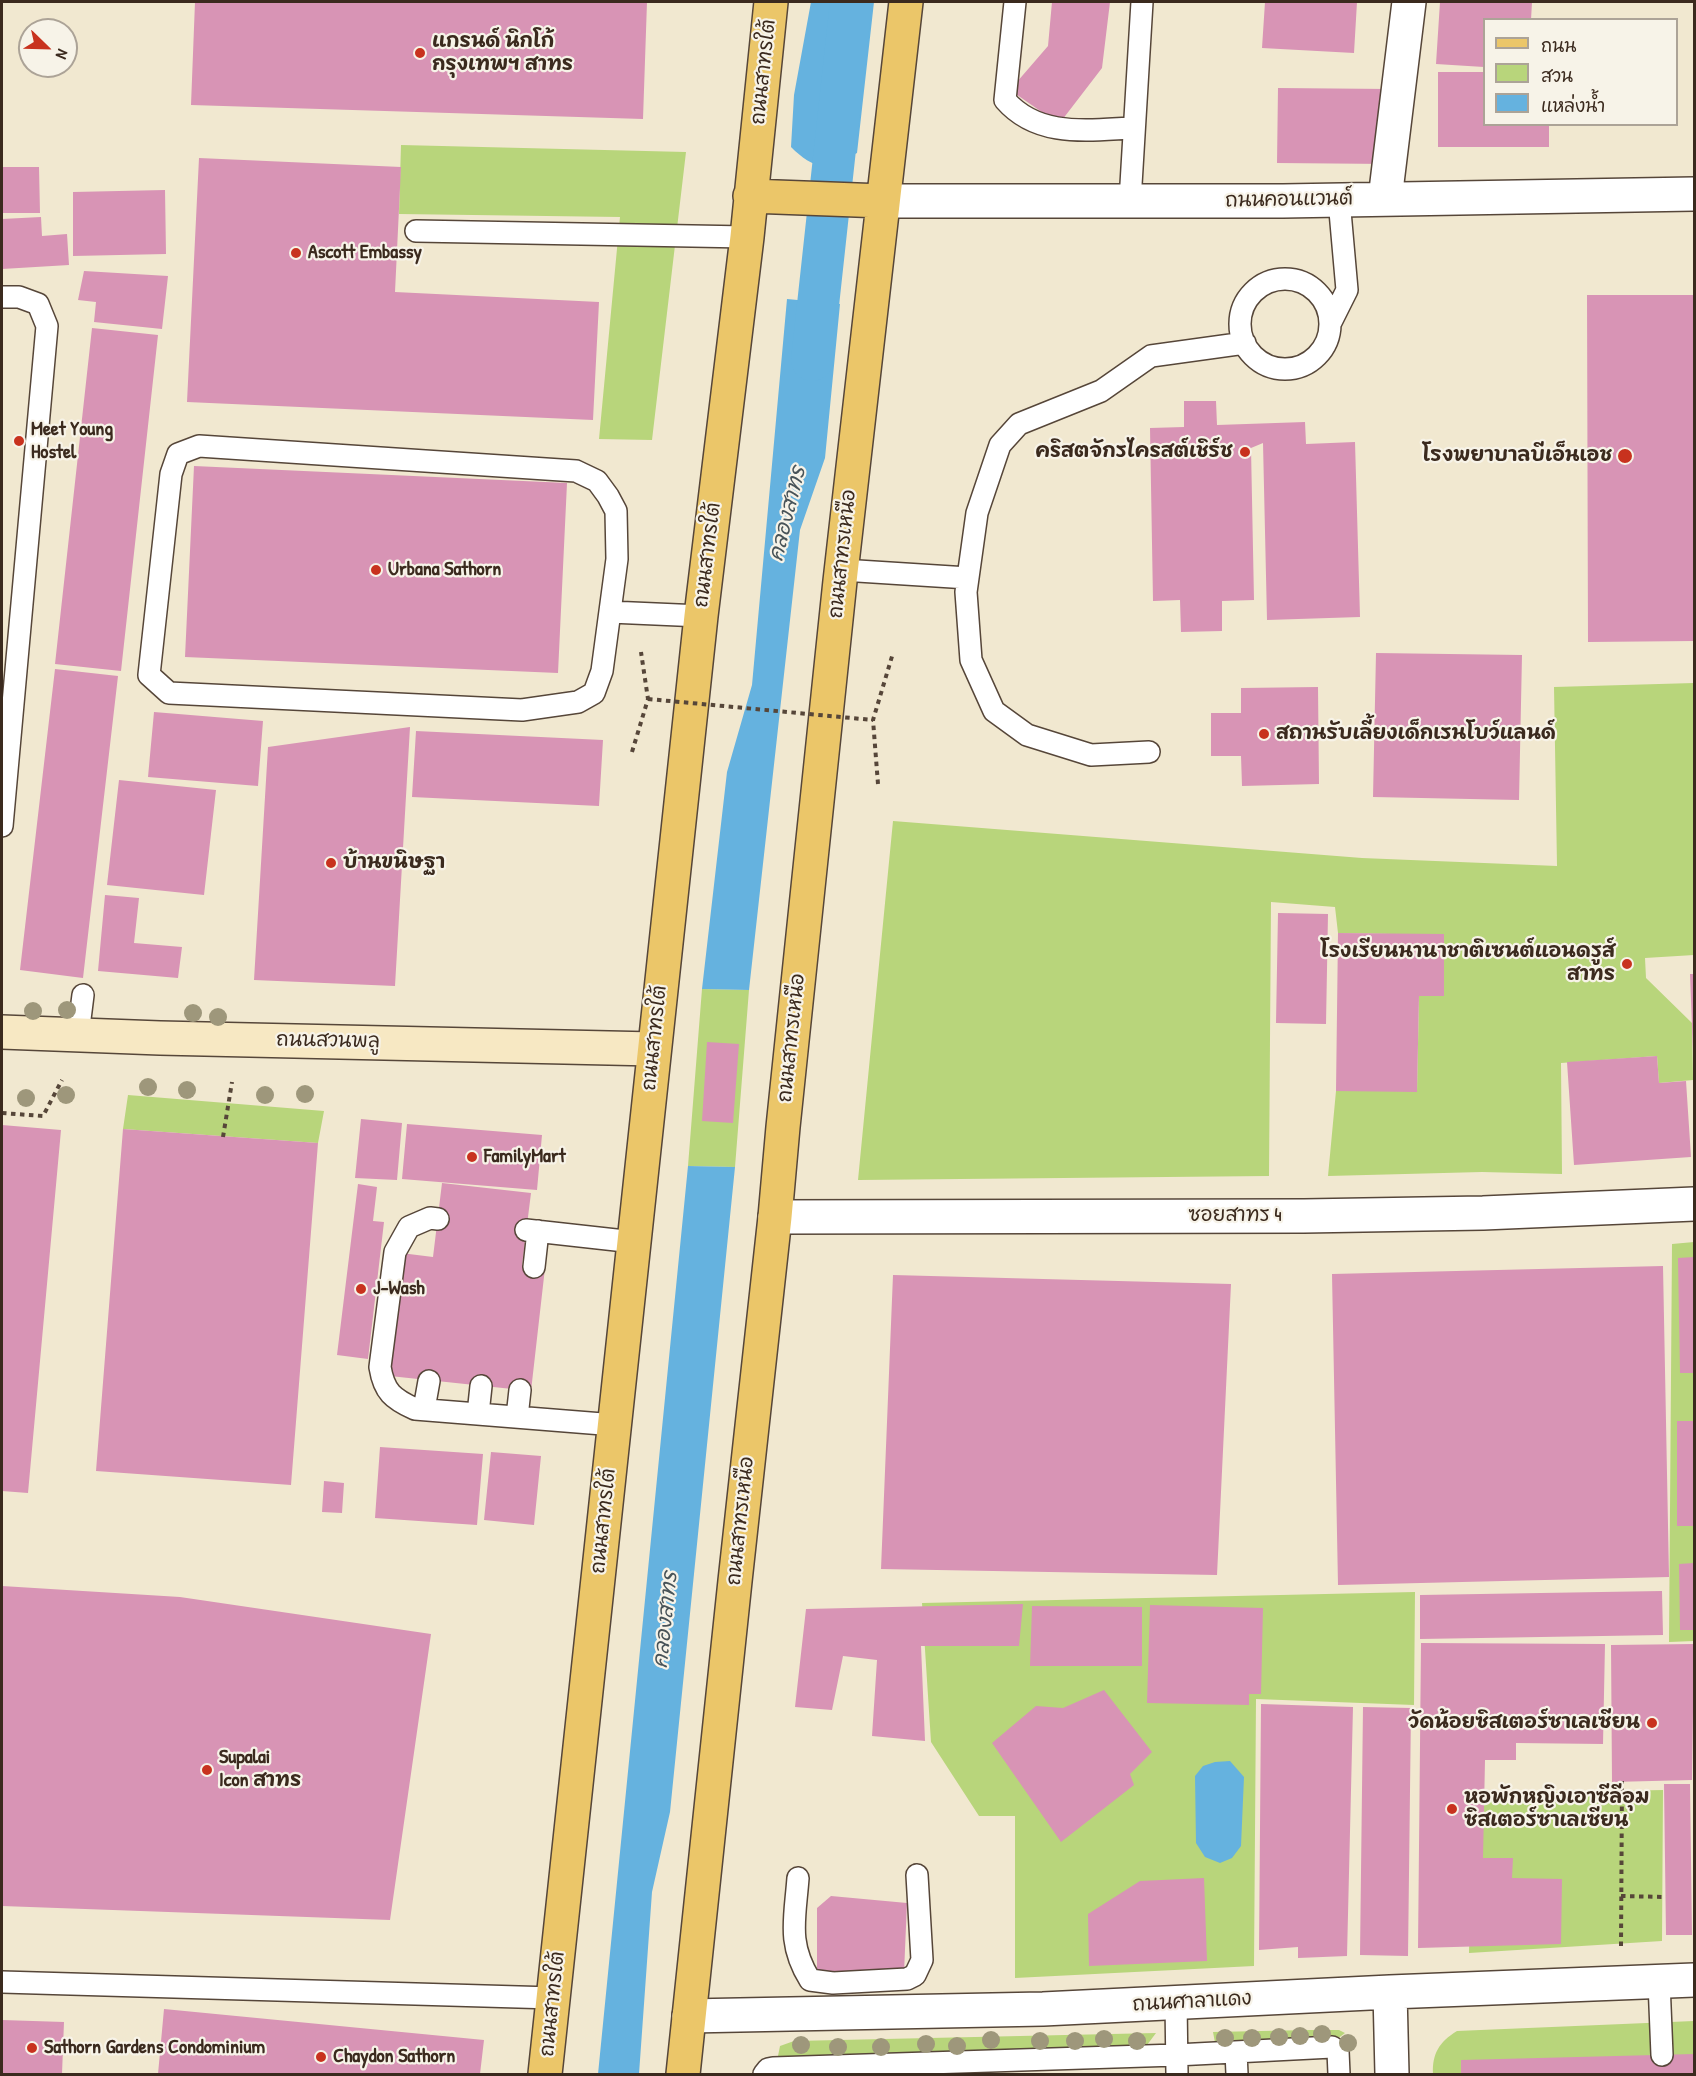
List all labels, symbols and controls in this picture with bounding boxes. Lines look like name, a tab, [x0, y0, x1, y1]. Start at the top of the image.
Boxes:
north arrow	[18, 18, 78, 78]
street label: ถนนสาทรใต้	[747, 18, 781, 126]
legend	[1483, 18, 1678, 126]
place label: แกรนด์ นิกโก้ กรุงเทพฯ สาทร	[432, 30, 573, 77]
text: ถนน	[1541, 33, 1576, 58]
text: N	[51, 46, 75, 62]
marker: แกรนด์ นิกโก้ กรุงเทพฯ สาทร	[413, 46, 427, 60]
text: สวน	[1541, 63, 1573, 88]
text: แหล่งน้ำ	[1541, 93, 1605, 118]
street label: ถนนคอนแวนต์	[1225, 187, 1353, 213]
place label: Ascott Embassy	[308, 241, 422, 265]
marker: Ascott Embassy	[289, 246, 303, 260]
place label: Meet Young Hostel	[31, 418, 113, 465]
marker: Meet Young Hostel	[12, 434, 26, 448]
place label: คริสตจักรไครสต์เชิร์ช	[1035, 440, 1233, 464]
place label: โรงพยาบาลบีเอ็นเอช	[1422, 444, 1612, 468]
marker: คริสตจักรไครสต์เชิร์ช	[1238, 445, 1252, 459]
marker: โรงพยาบาลบีเอ็นเอช	[1616, 447, 1634, 465]
water label: คลองสาทร	[764, 464, 812, 564]
street label: ถนนสาทรเหนือ	[824, 488, 862, 620]
street label: ถนนสาทรใต้	[690, 501, 726, 609]
place label: Urbana Sathorn	[388, 558, 501, 582]
marker: Urbana Sathorn	[369, 563, 383, 577]
place label: สถานรับเลี้ยงเด็กเรนโบว์แลนด์	[1276, 722, 1556, 746]
marker: สถานรับเลี้ยงเด็กเรนโบว์แลนด์	[1257, 727, 1271, 741]
place label: บ้านขนิษฐา	[343, 851, 445, 875]
marker: บ้านขนิษฐา	[324, 856, 338, 870]
place label: โรงเรียนนานาชาติเซนต์แอนดรูส์ สาทร	[1321, 940, 1615, 987]
marker: โรงเรียนนานาชาติเซนต์แอนดรูส์ สาทร	[1620, 957, 1634, 971]
street label: ถนนสาทรเหนือ	[773, 972, 811, 1104]
street label: ถนนสาทรใต้	[638, 984, 672, 1092]
street label: ถนนสวนพลู	[276, 1028, 380, 1054]
place label: FamilyMart	[484, 1145, 566, 1169]
marker: FamilyMart	[465, 1150, 479, 1164]
street label: ซอยสาทร 4	[1188, 1204, 1282, 1228]
place label: J-Wash	[373, 1277, 425, 1301]
marker: J-Wash	[354, 1282, 368, 1296]
street label: ถนนสาทรเหนือ	[722, 1455, 760, 1587]
street label: ถนนสาทรใต้	[587, 1467, 621, 1575]
water label: คลองสาทร	[648, 1571, 684, 1669]
place label: วัดน้อยซิสเตอร์ซาเลเซียน	[1408, 1711, 1640, 1735]
marker: วัดน้อยซิสเตอร์ซาเลเซียน	[1645, 1716, 1659, 1730]
place label: Supalai Icon สาทร	[219, 1746, 301, 1793]
marker: Supalai Icon สาทร	[200, 1763, 214, 1777]
place label: หอพักหญิงเอาซีลีอุม ซิสเตอร์ซาเลเซียน	[1464, 1786, 1649, 1833]
marker: หอพักหญิงเอาซีลีอุม ซิสเตอร์ซาเลเซียน	[1445, 1802, 1459, 1816]
street label: ถนนสาทรใต้	[536, 1950, 570, 2058]
street label: ถนนศาลาแดง	[1132, 1987, 1252, 2017]
place label: Sathorn Gardens Condominium	[44, 2036, 265, 2060]
marker: Sathorn Gardens Condominium	[25, 2041, 39, 2055]
place label: Chaydon Sathorn	[333, 2045, 455, 2069]
marker: Chaydon Sathorn	[314, 2050, 328, 2064]

